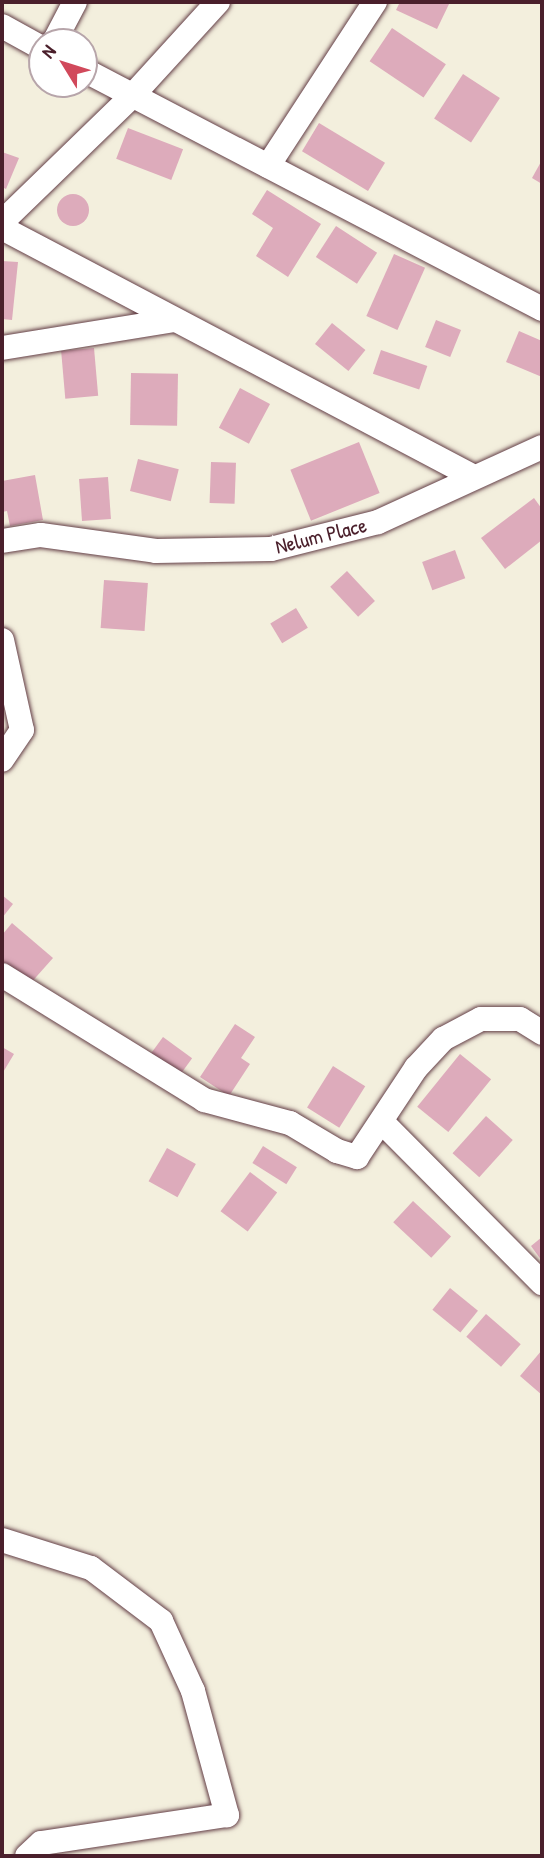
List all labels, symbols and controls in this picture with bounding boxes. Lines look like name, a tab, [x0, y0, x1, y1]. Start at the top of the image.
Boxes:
north arrow	[28, 28, 98, 98]
text: N	[35, 39, 61, 63]
street label: Nelum Place	[273, 513, 369, 559]

